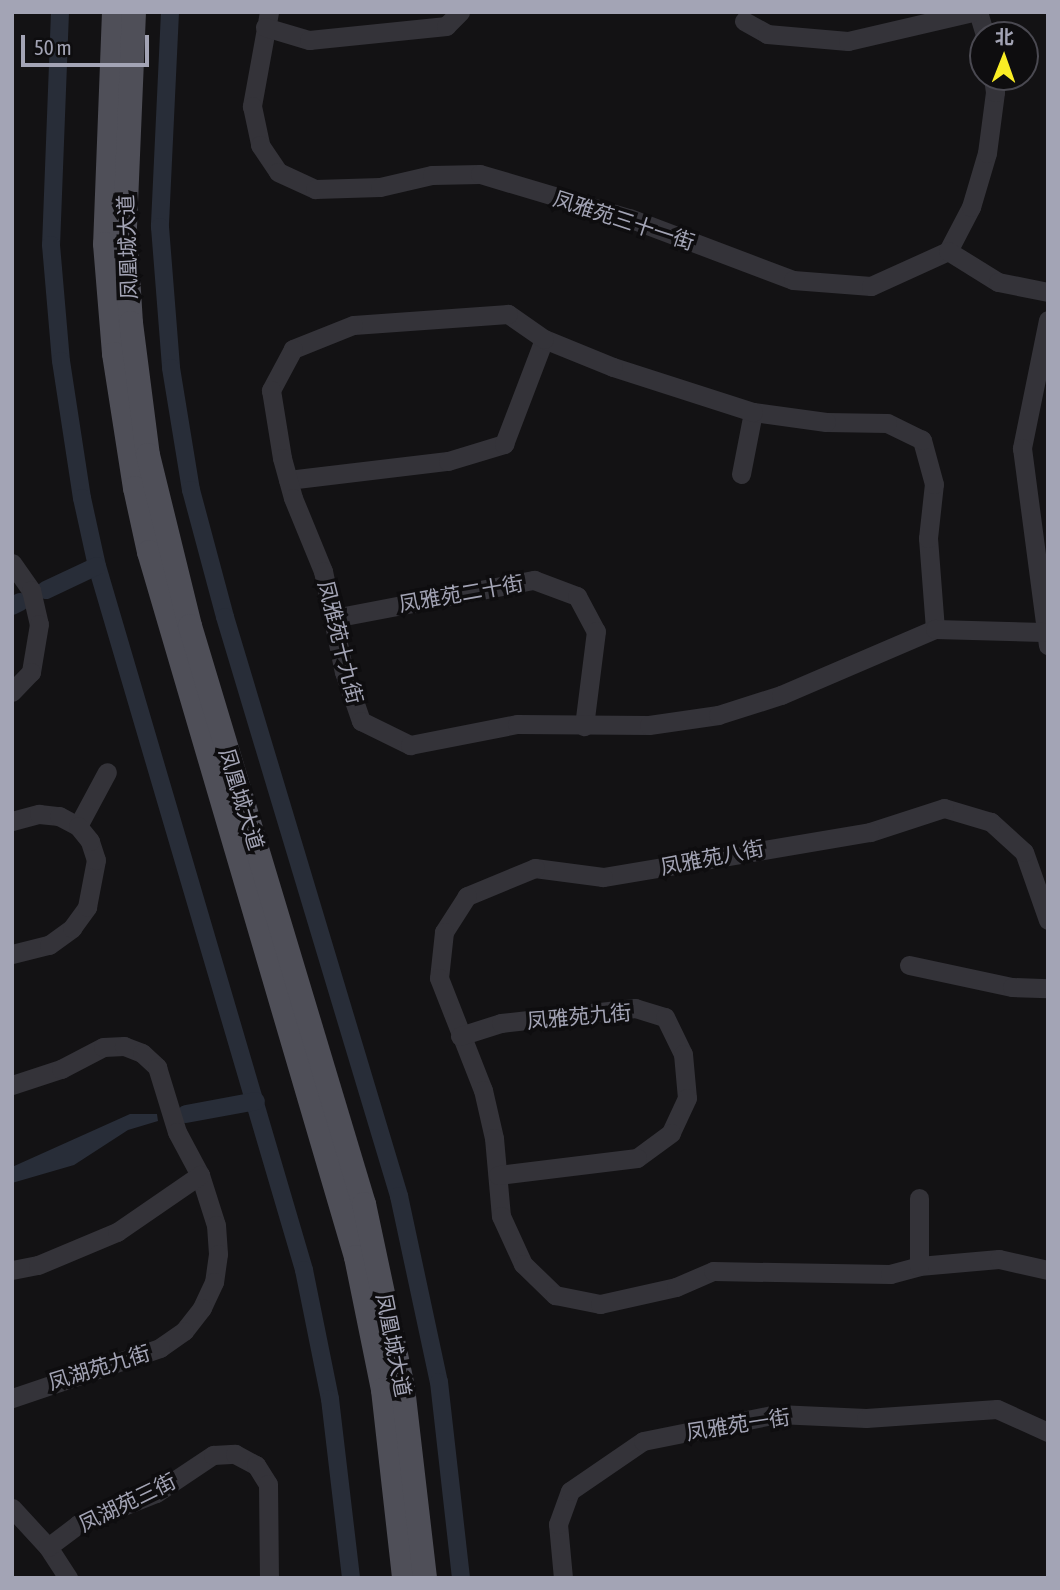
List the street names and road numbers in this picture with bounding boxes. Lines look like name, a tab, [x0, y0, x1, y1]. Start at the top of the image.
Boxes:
street label: 凤雅苑三十一街	[550, 185, 698, 255]
street label: 凤凰城大道	[113, 194, 141, 300]
street label: 凤雅苑二十街	[397, 570, 525, 616]
street label: 凤雅苑十九街	[314, 578, 368, 706]
street label: 凤凰城大道	[215, 745, 269, 853]
street label: 凤雅苑八街	[658, 835, 766, 879]
street label: 凤雅苑九街	[526, 999, 632, 1033]
street label: 凤凰城大道	[372, 1291, 416, 1399]
street label: 凤湖苑九街	[45, 1340, 153, 1394]
street label: 凤雅苑一街	[684, 1403, 792, 1445]
street label: 凤湖苑三街	[74, 1468, 180, 1536]

